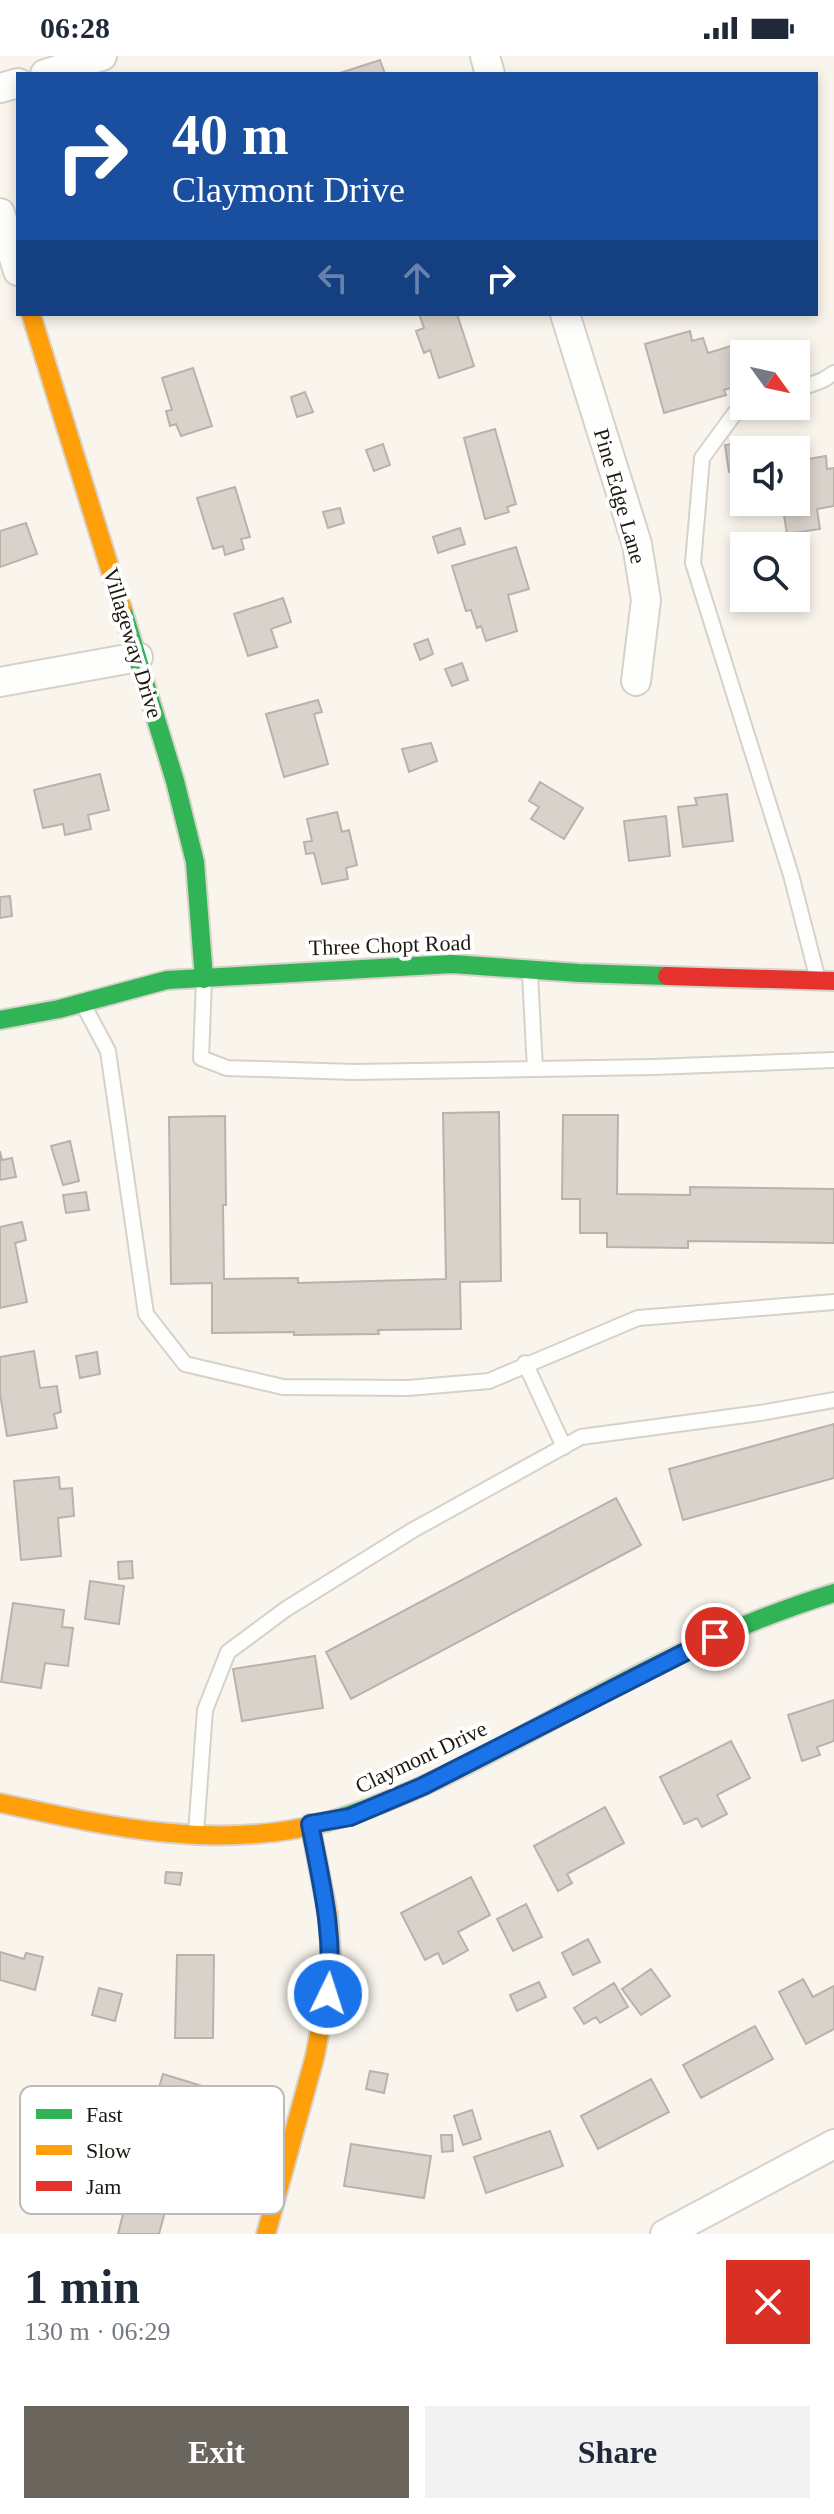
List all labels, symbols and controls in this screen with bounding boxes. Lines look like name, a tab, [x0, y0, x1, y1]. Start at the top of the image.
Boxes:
text: 06:28	[40, 11, 110, 44]
icon: right	[40, 104, 144, 208]
text: 40 m	[172, 104, 289, 166]
text: Claymont Drive	[172, 170, 405, 210]
icon: left	[311, 256, 355, 300]
icon: ahead	[395, 256, 439, 300]
icon: right	[479, 256, 523, 300]
north arrow	[730, 340, 810, 420]
map controls	[730, 340, 810, 612]
street label: Pine Edge Lane	[589, 426, 651, 566]
button: sound	[730, 436, 810, 516]
button: search	[730, 532, 810, 612]
street label: Villageway Drive	[98, 565, 168, 721]
street label: Three Chopt Road	[308, 930, 472, 960]
pin	[681, 1603, 749, 1671]
icon: arrive	[693, 1615, 737, 1659]
street label: Claymont Drive	[351, 1716, 491, 1798]
position arrow	[286, 1952, 370, 2036]
legend	[20, 2086, 284, 2214]
text: Fast	[86, 2102, 123, 2127]
text: Slow	[86, 2138, 131, 2163]
text: Jam	[86, 2174, 121, 2199]
text: 1 min	[24, 2260, 140, 2313]
button: close	[726, 2260, 810, 2344]
text: 130 m · 06:29	[24, 2317, 171, 2346]
button: Exit	[24, 2406, 409, 2498]
button: Share	[425, 2406, 810, 2498]

